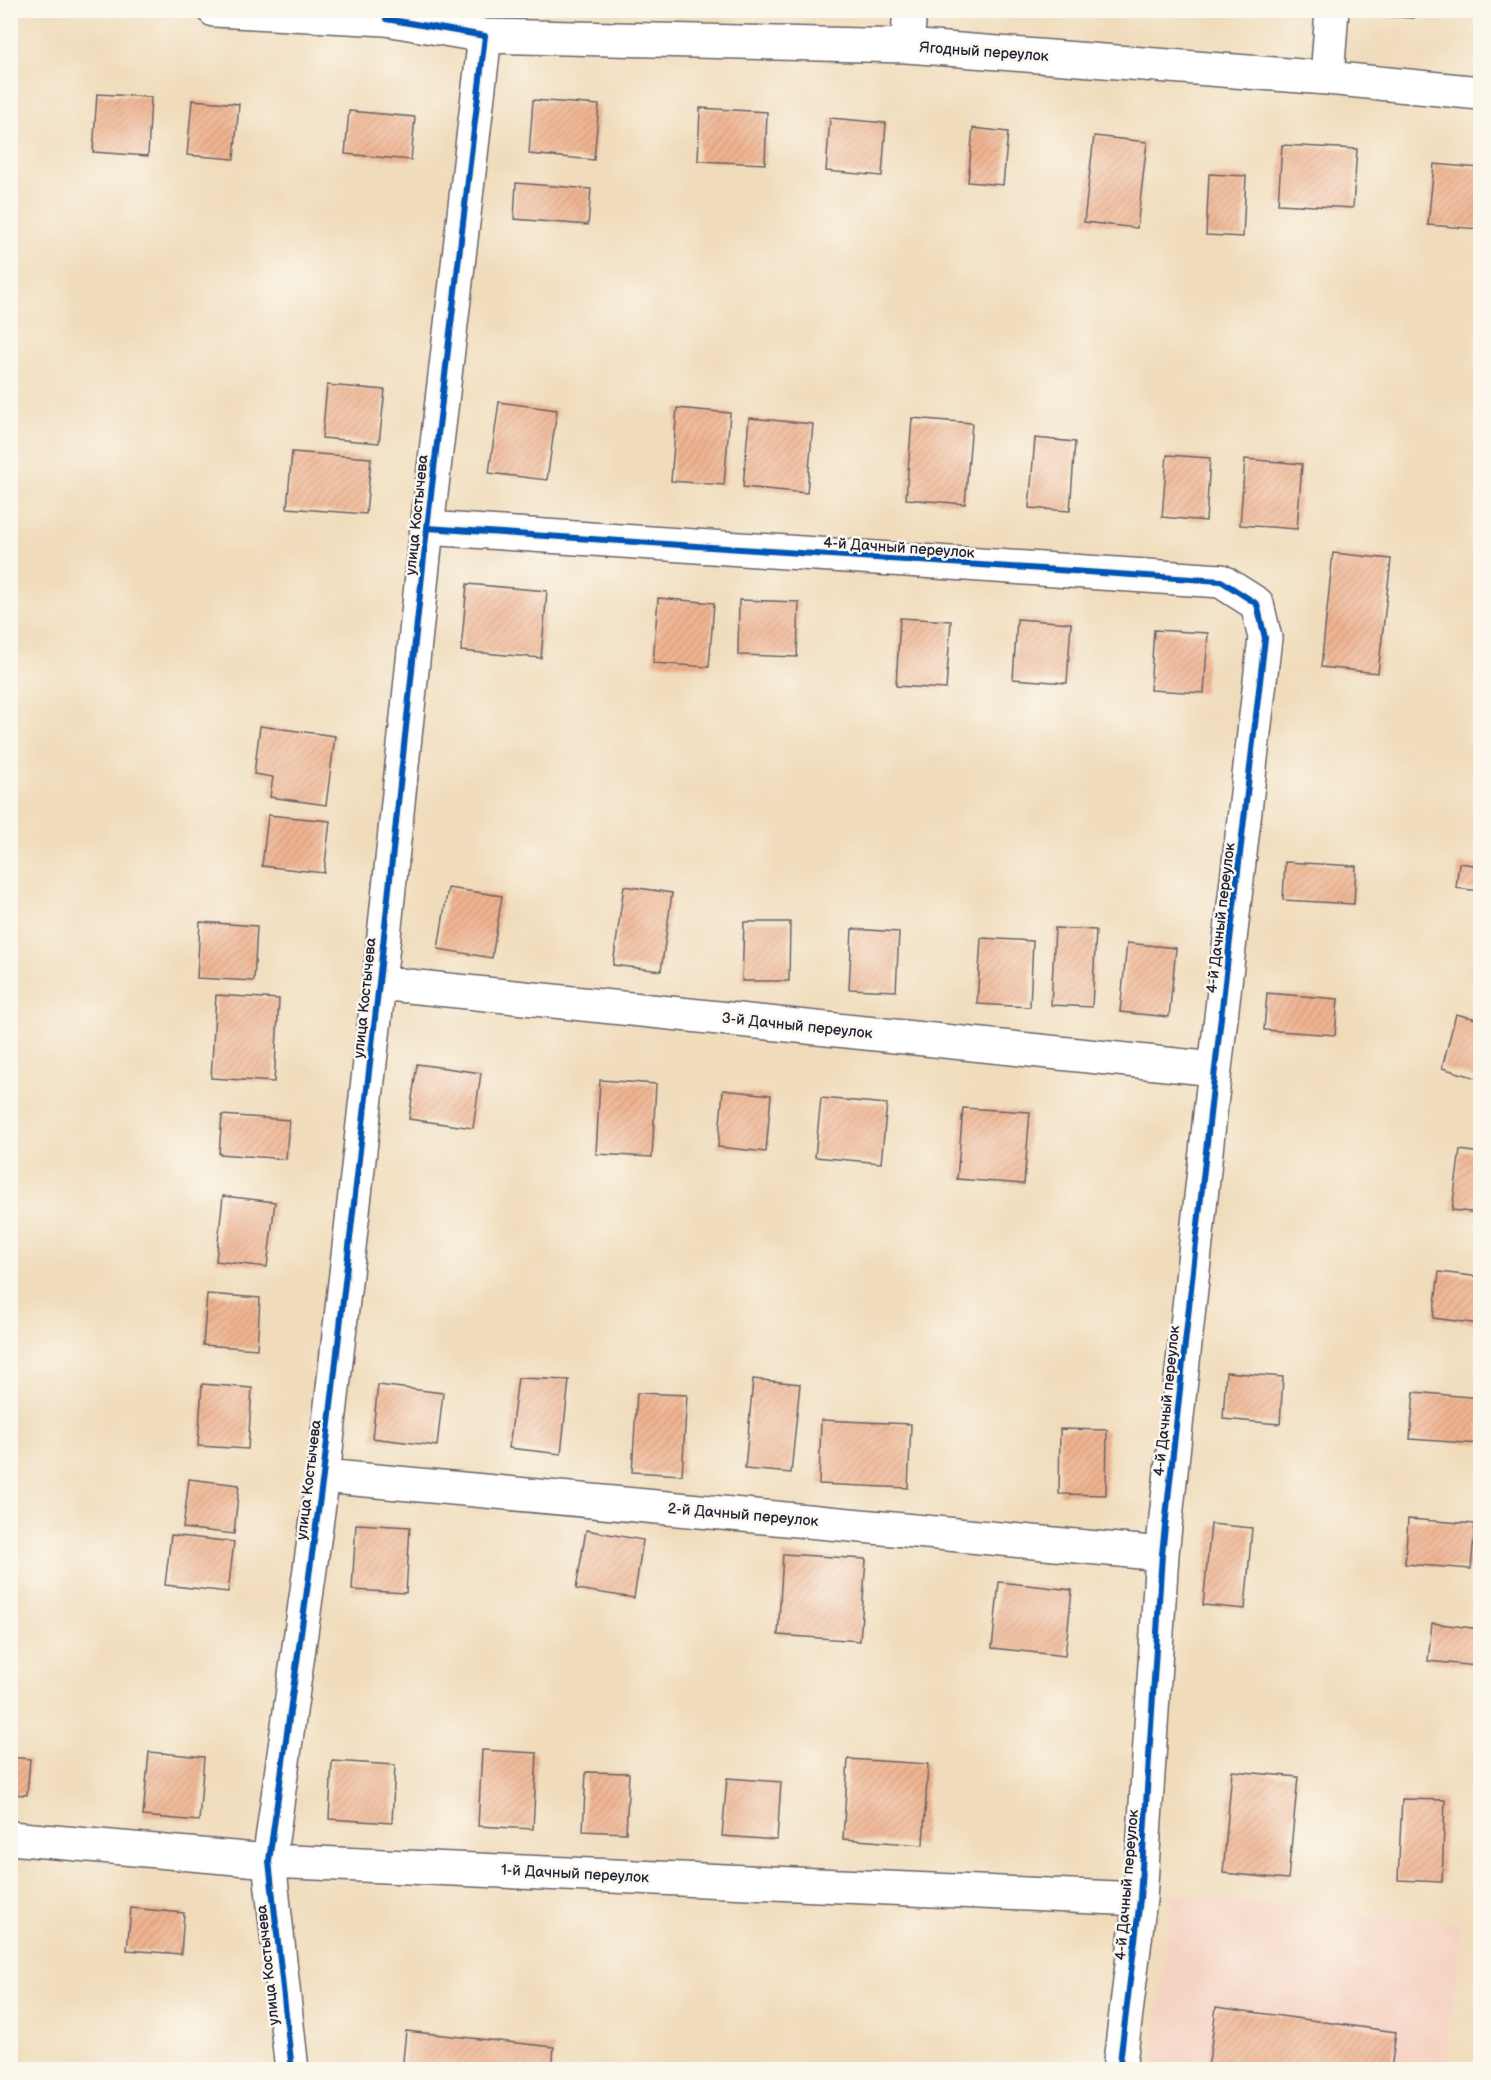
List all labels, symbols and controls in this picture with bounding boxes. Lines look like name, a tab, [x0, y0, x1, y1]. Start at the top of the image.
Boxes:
street label: Ягодный переулок	[919, 38, 1049, 66]
street label: улица Костычева	[401, 454, 433, 576]
street label: 4-й Дачный переулок	[823, 533, 975, 563]
street label: 4-й Дачный переулок	[1202, 842, 1240, 994]
street label: улица Костычева	[349, 937, 381, 1059]
street label: 3-й Дачный переулок	[721, 1009, 873, 1043]
street label: 4-й Дачный переулок	[1150, 1325, 1184, 1477]
street label: улица Костычева	[292, 1419, 326, 1541]
street label: 2-й Дачный переулок	[667, 1499, 819, 1531]
street label: 4-й Дачный переулок	[1111, 1809, 1143, 1961]
street label: 1-й Дачный переулок	[501, 1861, 649, 1887]
street label: улица Костычева	[252, 1904, 284, 2026]

